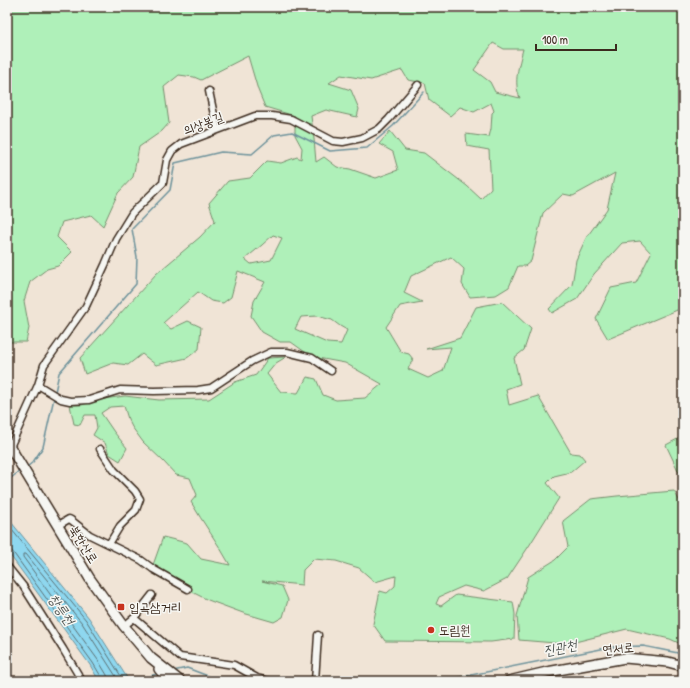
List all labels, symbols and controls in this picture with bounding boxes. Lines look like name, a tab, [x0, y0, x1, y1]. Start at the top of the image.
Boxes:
scale bar	[536, 26, 616, 52]
text: 100 m	[542, 31, 568, 48]
street label: 의상봉길	[180, 107, 226, 139]
street label: 북한산로	[65, 521, 103, 567]
water label: 창릉천	[45, 590, 80, 630]
place label: 입곡삼거리	[129, 598, 181, 616]
marker: 입곡삼거리	[116, 602, 126, 612]
place label: 도림원	[439, 621, 470, 639]
marker: 도림원	[426, 625, 436, 635]
water label: 진관천	[542, 634, 580, 660]
street label: 연서로	[602, 638, 634, 658]

